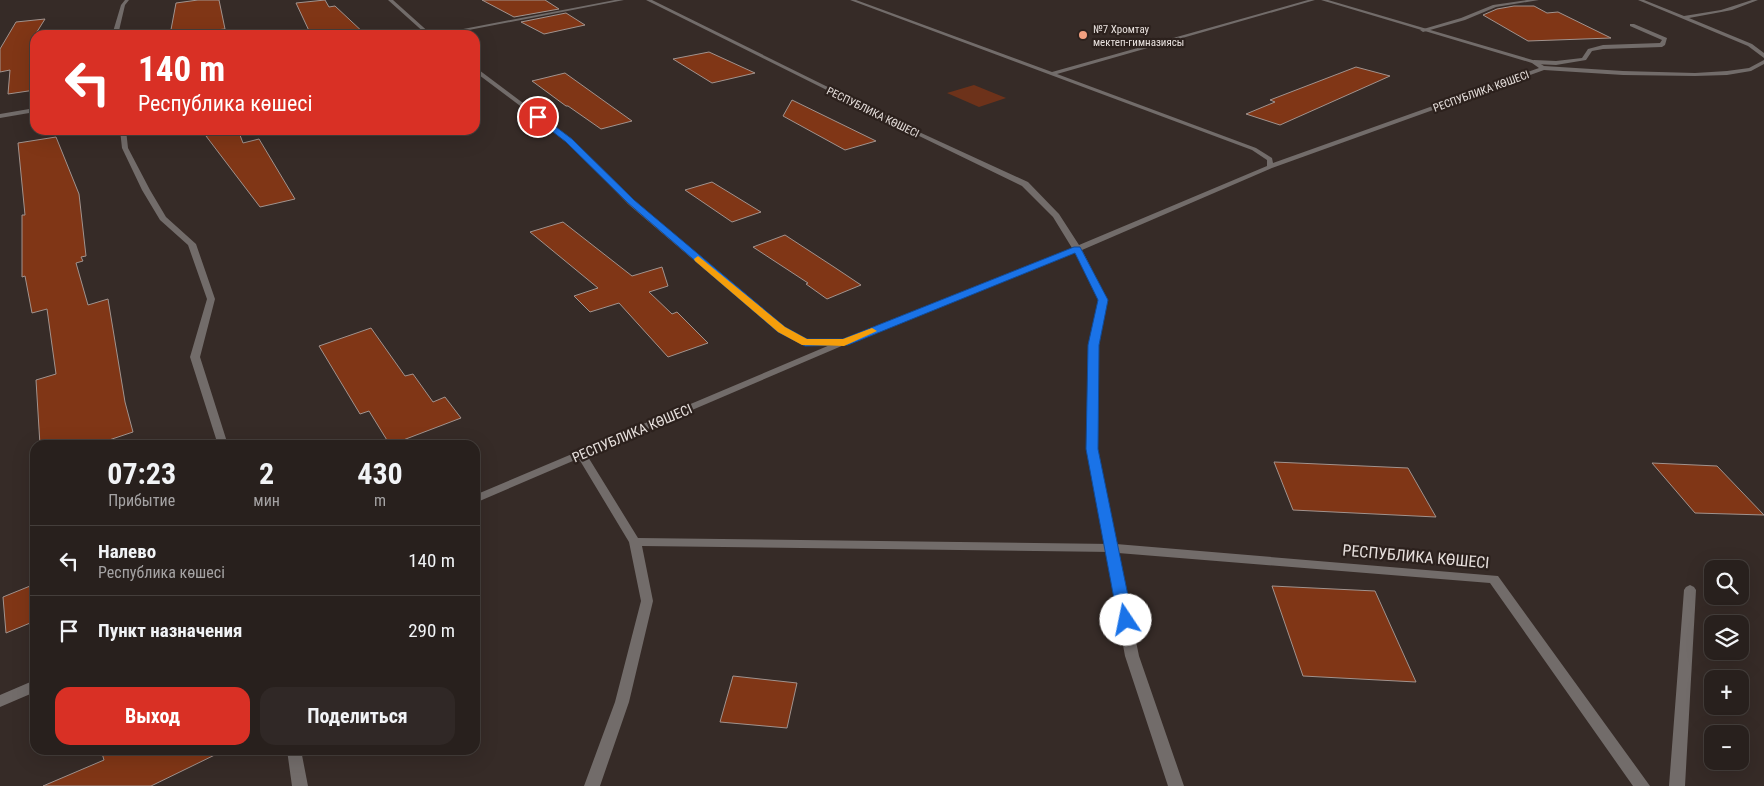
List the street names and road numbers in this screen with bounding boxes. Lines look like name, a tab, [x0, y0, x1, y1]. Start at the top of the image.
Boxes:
street label: РЕСПУБЛИКА КӨШЕСІ	[1431, 68, 1531, 115]
street label: РЕСПУБЛИКА КӨШЕСІ	[824, 84, 921, 140]
street label: РЕСПУБЛИКА КӨШЕСІ	[570, 400, 694, 466]
street label: РЕСПУБЛИКА КӨШЕСІ	[1342, 541, 1490, 572]

